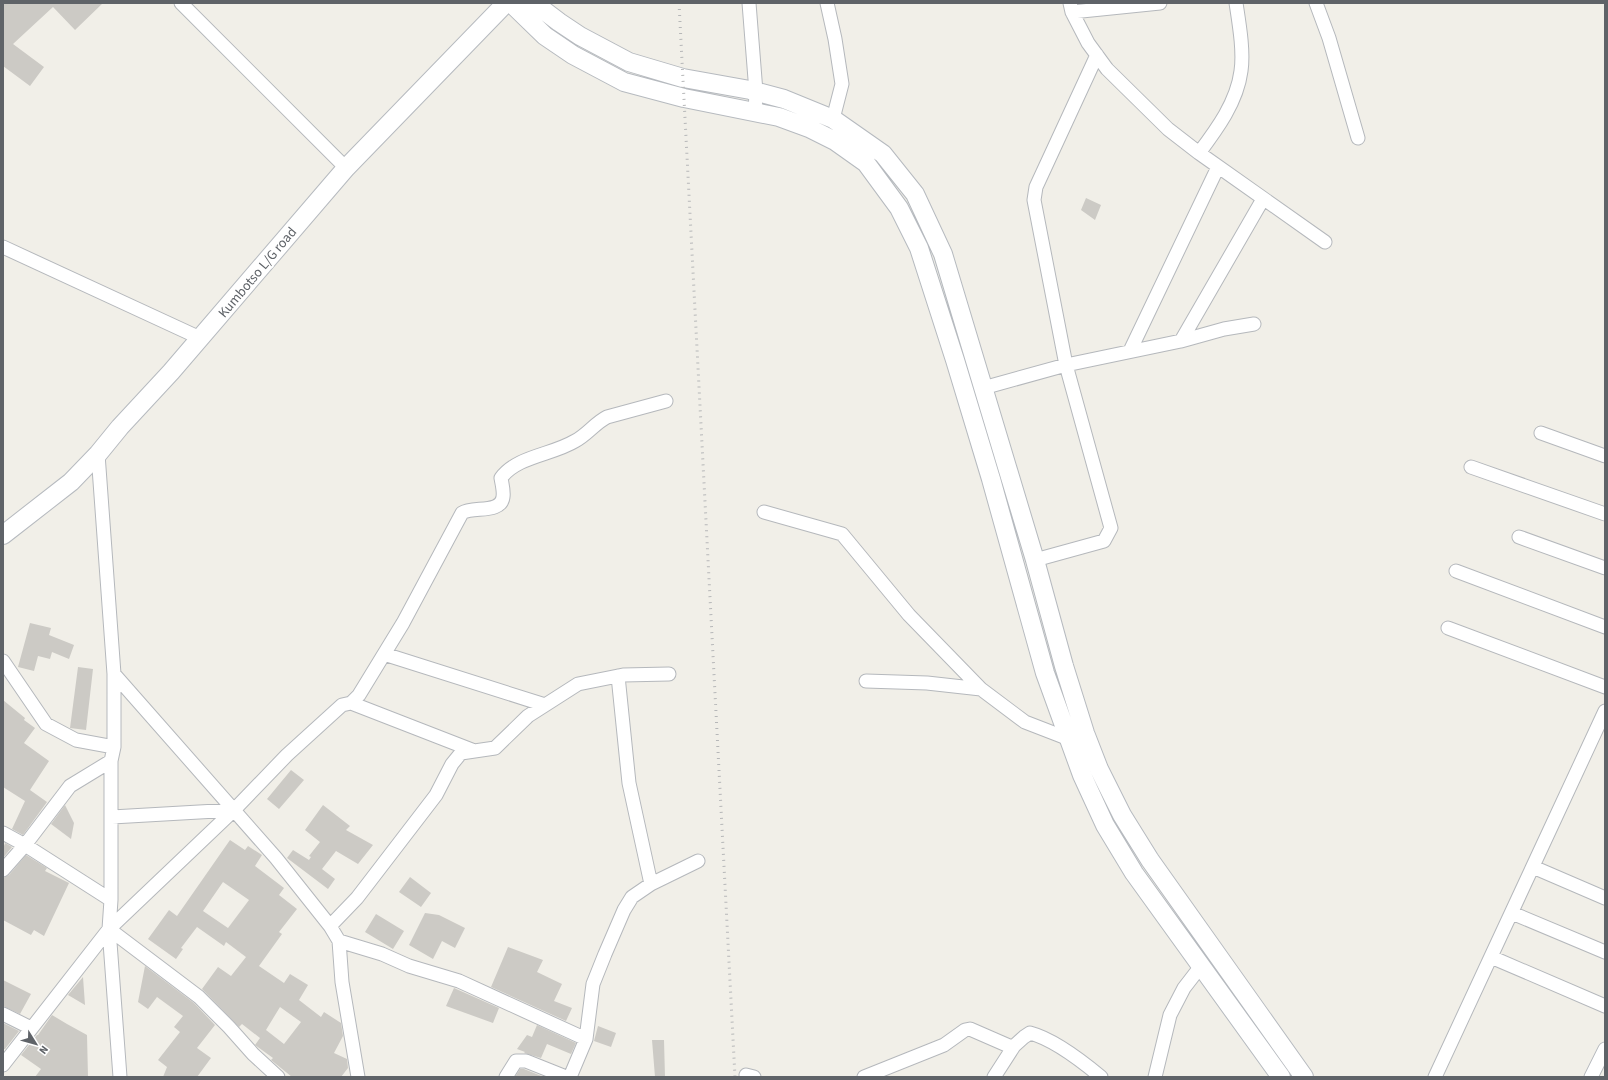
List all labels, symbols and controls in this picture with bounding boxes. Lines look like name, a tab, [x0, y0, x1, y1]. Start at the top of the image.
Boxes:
street label: Kumbotso L/G road	[214, 223, 302, 322]
north arrow	[16, 1024, 56, 1064]
text: N	[35, 1042, 52, 1057]

